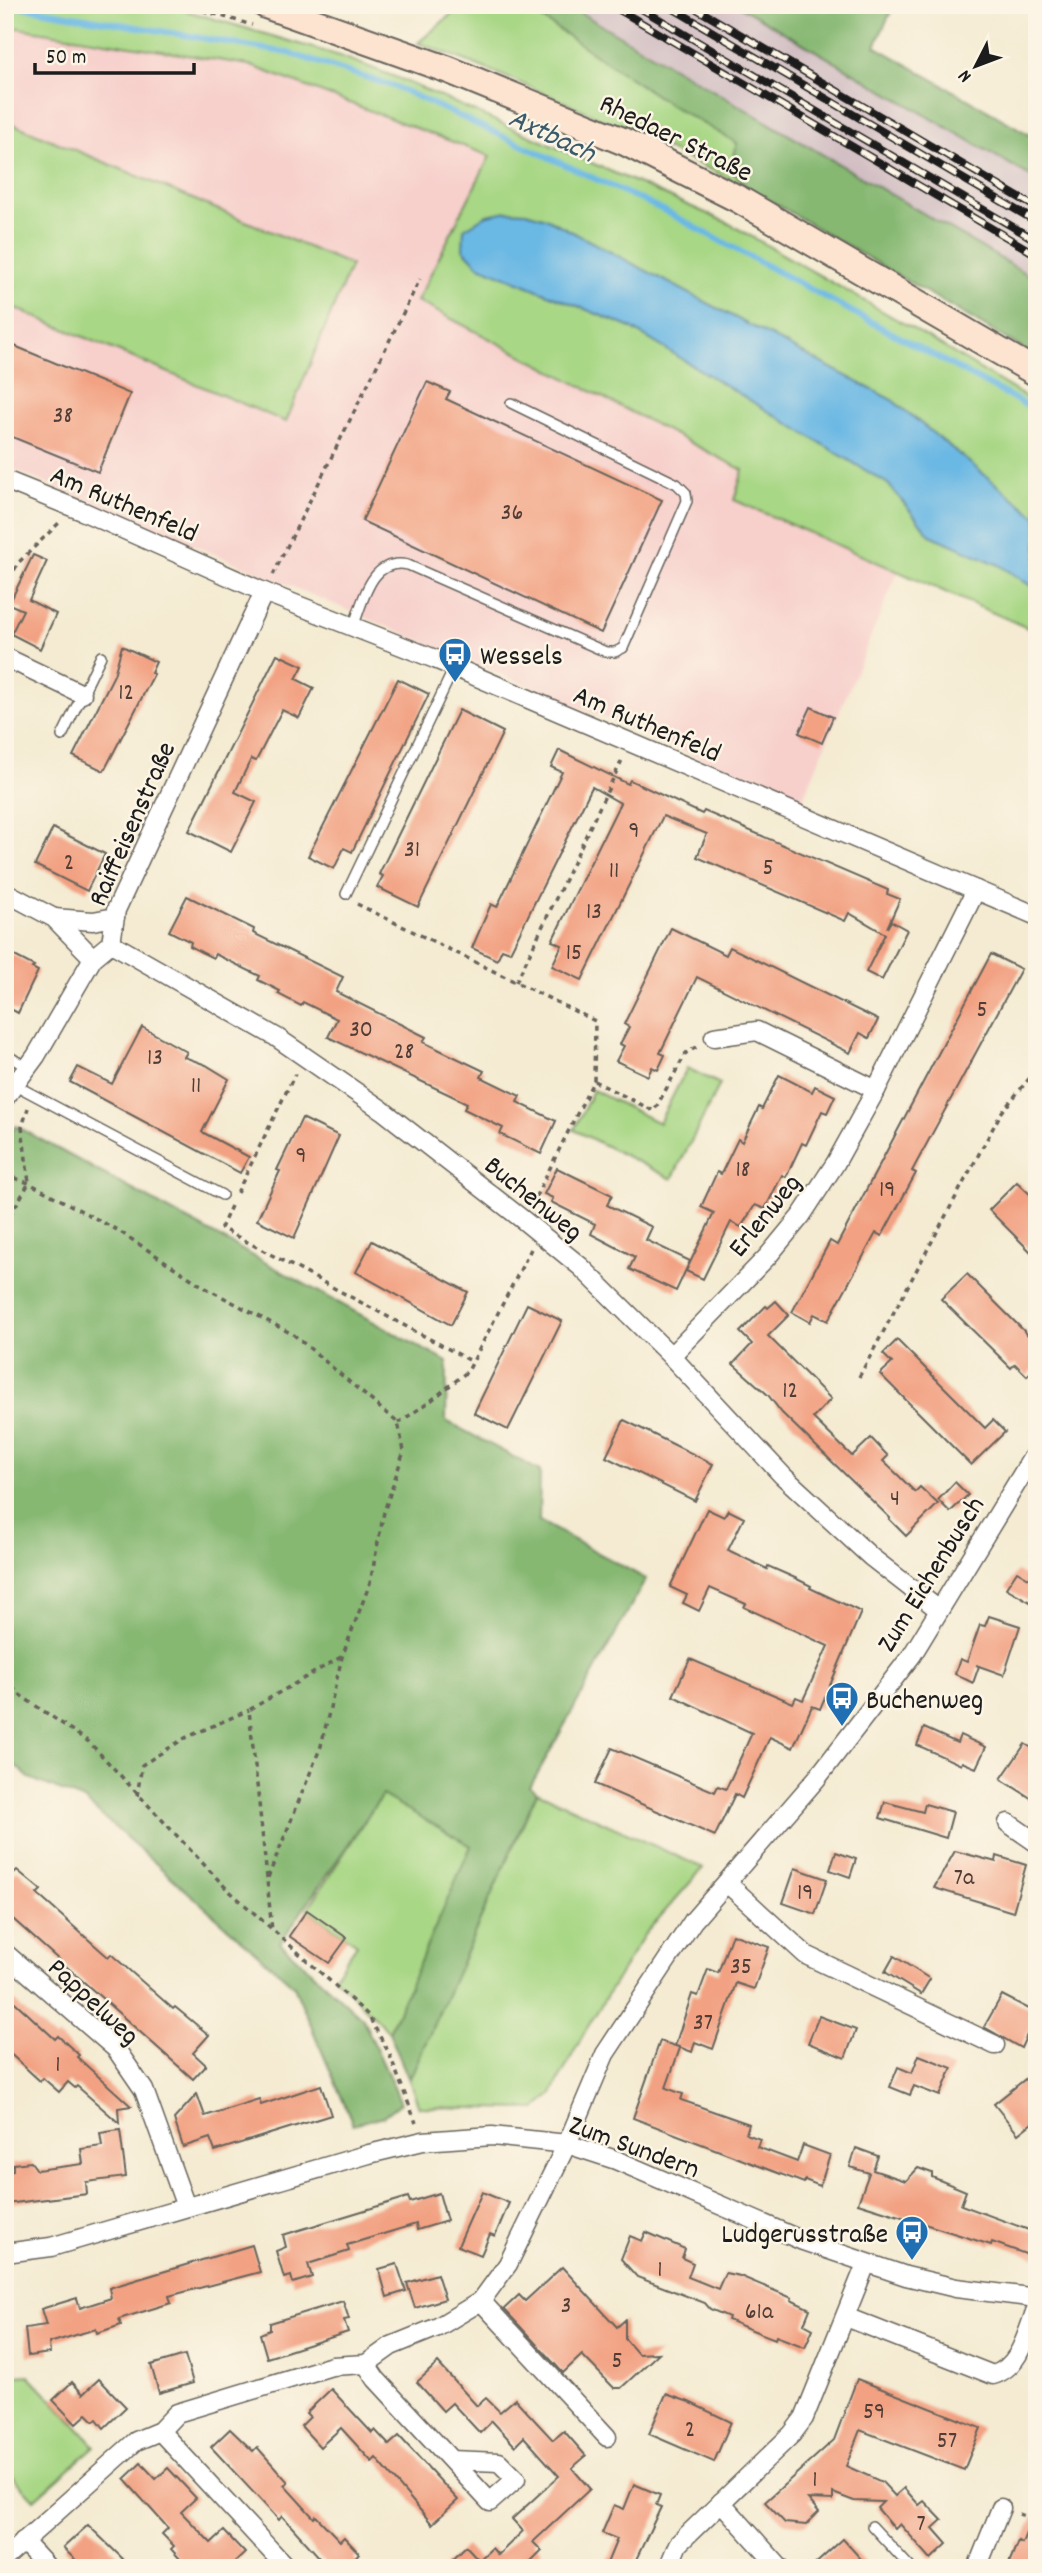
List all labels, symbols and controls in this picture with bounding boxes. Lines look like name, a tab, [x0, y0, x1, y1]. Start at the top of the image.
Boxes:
scale bar	[35, 32, 194, 76]
north arrow	[940, 32, 1010, 102]
text: 50 m	[46, 44, 86, 74]
text: N	[953, 63, 979, 88]
street label: Rhedaer Straße	[591, 86, 758, 195]
water label: Axtbach	[501, 99, 603, 177]
house number: 38	[53, 400, 73, 434]
street label: Am Ruthenfeld	[43, 458, 203, 556]
house number: 36	[501, 497, 523, 531]
bus stop icon: Wessels	[436, 635, 474, 684]
place label: Wessels	[480, 639, 563, 679]
house number: 12	[118, 677, 134, 711]
street label: Am Ruthenfeld	[566, 678, 726, 776]
street label: Raiffeisenstraße	[80, 736, 189, 914]
house number: 9	[629, 815, 640, 849]
house number: 31	[404, 834, 420, 868]
house number: 2	[64, 847, 74, 881]
house number: 5	[762, 852, 774, 886]
house number: 11	[609, 855, 619, 889]
house number: 13	[586, 896, 602, 930]
house number: 15	[566, 937, 582, 971]
house number: 5	[976, 994, 988, 1028]
house number: 30	[349, 1014, 373, 1048]
house number: 28	[394, 1036, 414, 1070]
house number: 13	[147, 1042, 163, 1076]
house number: 11	[191, 1070, 201, 1104]
house number: 9	[296, 1140, 307, 1174]
street label: Buchenweg	[474, 1148, 590, 1253]
house number: 18	[736, 1154, 750, 1188]
street label: Erlenweg	[721, 1167, 813, 1268]
house number: 19	[879, 1174, 895, 1208]
house number: 12	[782, 1375, 798, 1409]
house number: 4	[890, 1483, 900, 1517]
street label: Zum Eichenbusch	[869, 1490, 997, 1661]
bus stop icon: Buchenweg	[823, 1679, 861, 1728]
place label: Buchenweg	[866, 1683, 983, 1723]
house number: 7a	[954, 1862, 975, 1896]
house number: 19	[797, 1877, 813, 1911]
street label: Pappelweg	[37, 1950, 147, 2057]
house number: 35	[730, 1951, 752, 1985]
house number: 37	[693, 2007, 713, 2041]
house number: 1	[55, 2049, 61, 2083]
street label: Zum Sundern	[562, 2108, 704, 2192]
bus stop icon: Ludgerusstraße	[893, 2213, 931, 2262]
place label: Ludgerusstraße	[721, 2217, 888, 2257]
house number: 1	[657, 2254, 663, 2288]
house number: 3	[561, 2290, 571, 2324]
house number: 61a	[745, 2296, 774, 2330]
house number: 5	[611, 2345, 623, 2379]
house number: 59	[863, 2396, 885, 2430]
house number: 2	[685, 2414, 695, 2448]
house number: 57	[937, 2425, 957, 2459]
house number: 1	[812, 2464, 818, 2498]
house number: 7	[916, 2508, 926, 2542]

